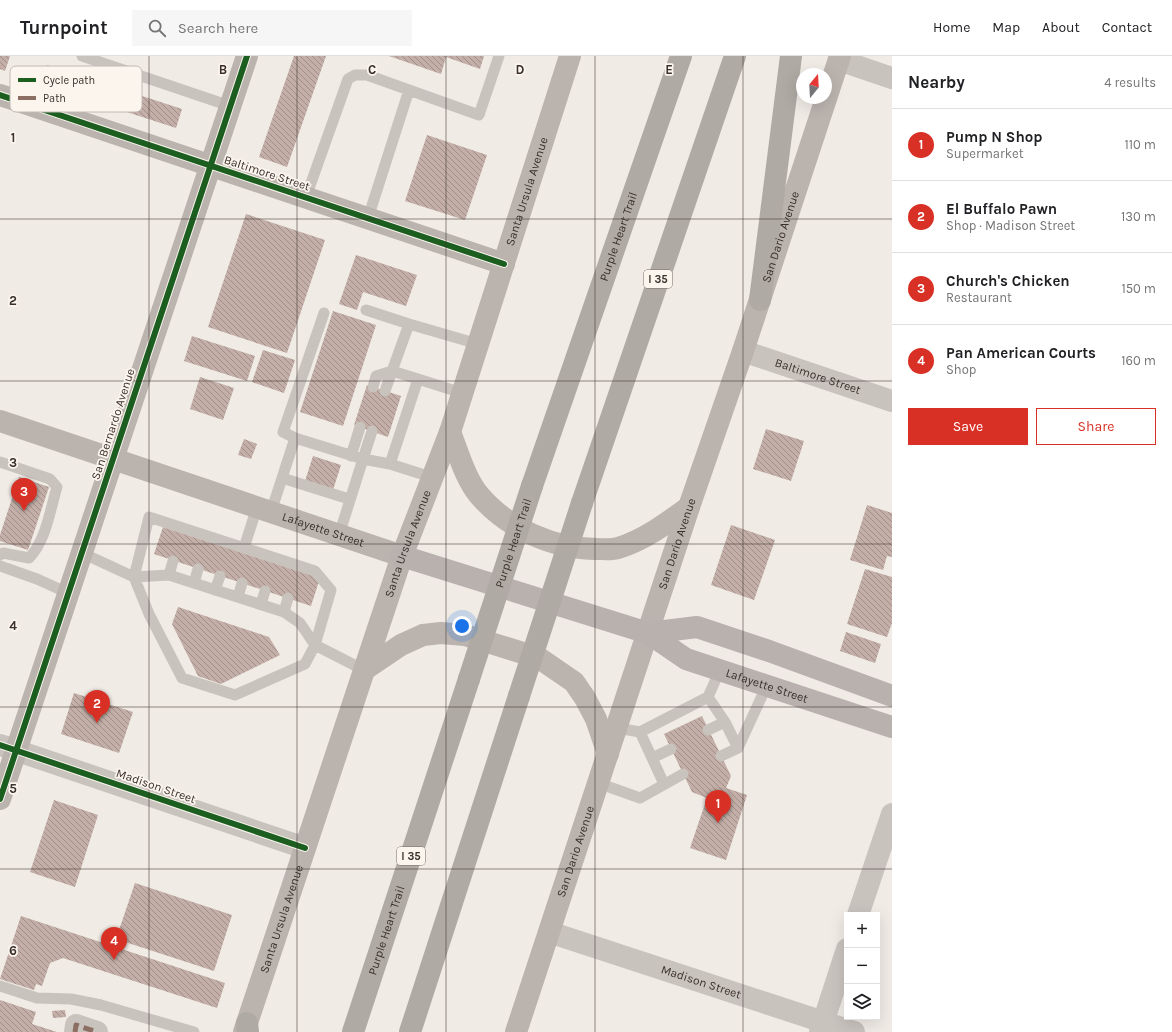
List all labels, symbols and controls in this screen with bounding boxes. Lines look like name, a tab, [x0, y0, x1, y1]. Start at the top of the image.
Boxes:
search box	[132, 10, 412, 46]
text: Turnpoint	[20, 17, 108, 39]
icon: search	[146, 17, 168, 39]
text: Search here	[178, 19, 258, 37]
text: Home	[933, 19, 970, 36]
text: Map	[992, 19, 1020, 36]
text: About	[1042, 19, 1080, 36]
text: Contact	[1102, 19, 1152, 36]
text: B	[219, 62, 227, 77]
text: C	[368, 62, 376, 77]
text: D	[516, 62, 525, 77]
text: E	[665, 62, 673, 77]
legend	[10, 66, 142, 112]
north arrow	[796, 68, 832, 104]
text: Nearby	[908, 72, 965, 92]
text: Cycle path	[43, 74, 95, 87]
text: 4 results	[1104, 75, 1156, 90]
text: Path	[43, 92, 66, 105]
text: Pump N Shop	[946, 128, 1042, 146]
text: 1	[11, 130, 15, 145]
street label: Santa Ursula Avenue	[503, 135, 551, 248]
text: 1	[919, 137, 923, 152]
text: 110 m	[1124, 137, 1156, 152]
text: Supermarket	[946, 146, 1024, 161]
street label: Baltimore Street	[222, 152, 312, 194]
street label: San Dario Avenue	[759, 189, 802, 284]
street label: Purple Heart Trail	[597, 190, 640, 283]
text: El Buffalo Pawn	[946, 200, 1057, 218]
text: 2	[917, 209, 925, 224]
text: 130 m	[1121, 209, 1156, 224]
text: Shop · Madison Street	[946, 218, 1075, 233]
road number: I 35	[644, 270, 672, 288]
text: Church's Chicken	[946, 272, 1070, 290]
text: 3	[917, 281, 925, 296]
text: 150 m	[1121, 281, 1156, 296]
text: Restaurant	[946, 290, 1012, 305]
text: 2	[9, 293, 17, 308]
text: Pan American Courts	[946, 344, 1096, 362]
text: 4	[917, 353, 925, 368]
text: 160 m	[1121, 353, 1156, 368]
street label: Baltimore Street	[773, 355, 863, 397]
text: Shop	[946, 362, 976, 377]
street label: San Bernardo Avenue	[88, 367, 138, 481]
button: Save	[908, 408, 1028, 445]
button: Share	[1036, 408, 1156, 445]
text: 3	[9, 455, 17, 470]
pin: 3	[11, 478, 37, 511]
street label: Santa Ursula Avenue	[382, 488, 434, 599]
street label: San Dario Avenue	[655, 496, 699, 591]
street label: Purple Heart Trail	[492, 497, 535, 590]
street label: Lafayette Street	[280, 509, 367, 550]
your location	[452, 616, 472, 636]
text: 4	[9, 618, 17, 633]
street label: Lafayette Street	[724, 666, 810, 706]
pin: 2	[84, 690, 110, 723]
street label: Madison Street	[114, 766, 198, 806]
text: 5	[9, 781, 17, 796]
pin: 1	[705, 790, 731, 823]
street label: San Dario Avenue	[554, 804, 597, 899]
road number: I 35	[397, 847, 425, 865]
street label: Santa Ursula Avenue	[257, 863, 306, 975]
street label: Purple Heart Trail	[365, 884, 408, 977]
map controls	[844, 912, 880, 1020]
button: +	[844, 912, 880, 948]
pin: 4	[101, 927, 127, 960]
text: 6	[9, 943, 17, 958]
button: −	[844, 948, 880, 984]
street label: Madison Street	[659, 962, 743, 1002]
button: layers	[844, 984, 880, 1020]

